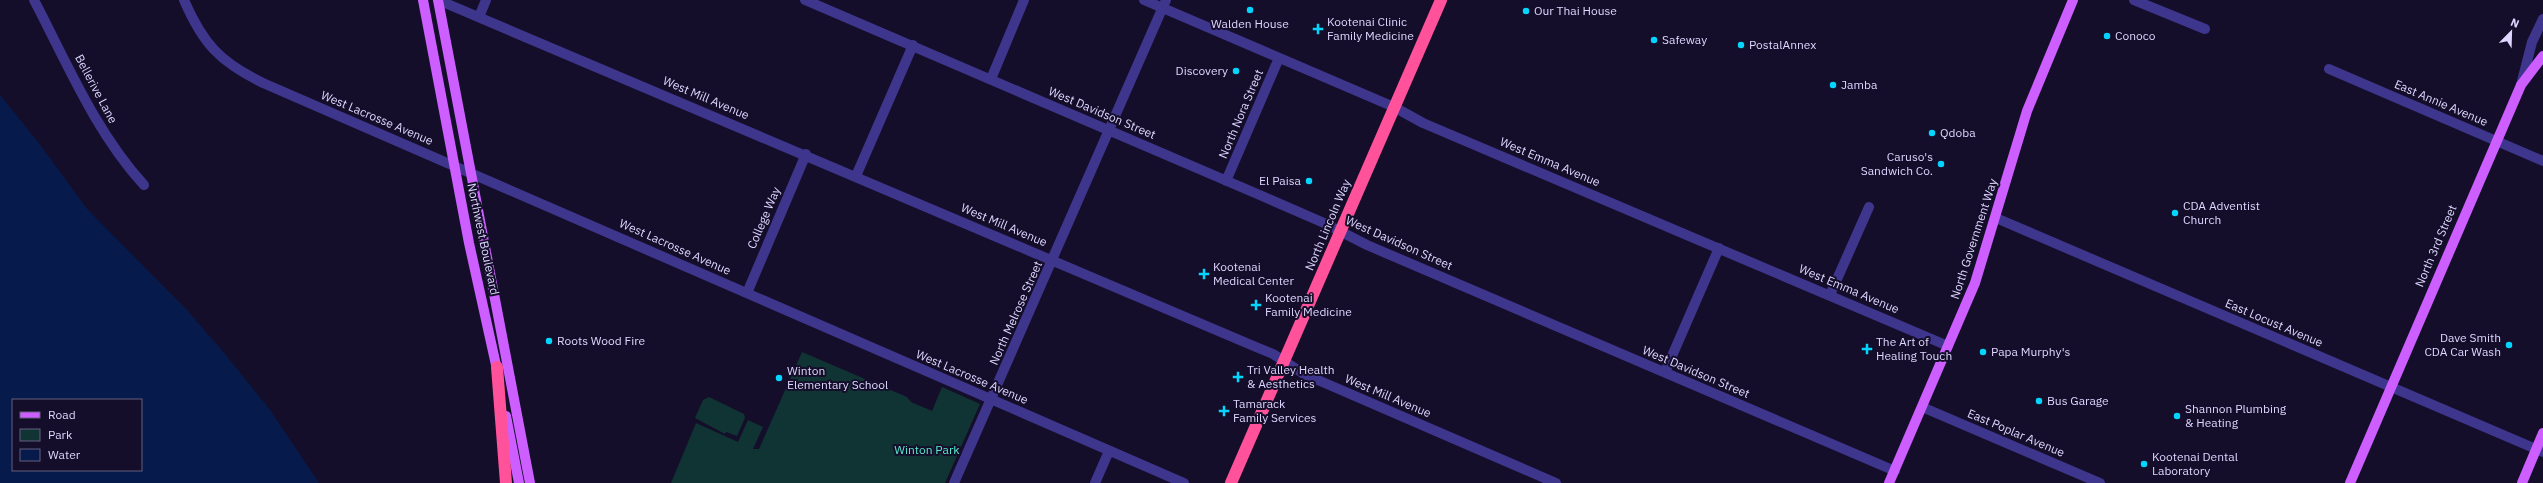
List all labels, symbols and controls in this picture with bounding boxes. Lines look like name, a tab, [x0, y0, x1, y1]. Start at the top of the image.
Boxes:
place label: Our Thai House	[1534, 3, 1617, 18]
marker: Walden House	[1245, 5, 1255, 15]
marker: Our Thai House	[1521, 6, 1531, 16]
north arrow	[2491, 12, 2531, 52]
place label: Kootenai Clinic Family Medicine	[1327, 14, 1414, 43]
text: N	[2509, 15, 2521, 31]
place label: Walden House	[1211, 16, 1289, 31]
marker: Kootenai Clinic Family Medicine	[1312, 23, 1324, 35]
place label: Conoco	[2115, 28, 2156, 43]
marker: Conoco	[2102, 31, 2112, 41]
place label: Safeway	[1662, 32, 1707, 47]
marker: Safeway	[1649, 35, 1659, 45]
place label: PostalAnnex	[1749, 37, 1816, 52]
marker: PostalAnnex	[1736, 40, 1746, 50]
street label: Bellerive Lane	[72, 52, 121, 126]
place label: Discovery	[1176, 63, 1228, 78]
marker: Discovery	[1231, 66, 1241, 76]
street label: North Nora Street	[1215, 67, 1266, 161]
street label: West Mill Avenue	[661, 73, 752, 123]
street label: East Annie Avenue	[2392, 76, 2491, 129]
place label: Jamba	[1841, 77, 1878, 92]
marker: Jamba	[1828, 80, 1838, 90]
street label: West Davidson Street	[1046, 83, 1158, 142]
street label: West Lacrosse Avenue	[319, 87, 436, 148]
place label: Qdoba	[1940, 125, 1976, 140]
marker: Qdoba	[1927, 128, 1937, 138]
street label: West Emma Avenue	[1498, 134, 1603, 190]
place label: Caruso's Sandwich Co.	[1861, 149, 1933, 178]
marker: Caruso's Sandwich Co.	[1936, 159, 1946, 169]
place label: El Paisa	[1259, 173, 1302, 188]
marker: El Paisa	[1304, 176, 1314, 186]
street label: North Lincoln Way	[1302, 177, 1354, 273]
street label: North Government Way	[1947, 177, 2000, 301]
street label: Northwest Boulevard	[464, 182, 503, 296]
street label: College Way	[744, 185, 783, 251]
place label: CDA Adventist Church	[2183, 198, 2260, 227]
street label: West Mill Avenue	[959, 200, 1050, 250]
street label: North 3rd Street	[2411, 202, 2460, 289]
marker: CDA Adventist Church	[2170, 208, 2180, 218]
street label: West Davidson Street	[1344, 212, 1455, 273]
street label: West Lacrosse Avenue	[617, 215, 734, 278]
street label: North Melrose Street	[986, 258, 1045, 367]
place label: Kootenai Medical Center	[1213, 259, 1294, 288]
street label: West Emma Avenue	[1797, 261, 1902, 317]
marker: Kootenai Medical Center	[1198, 268, 1210, 280]
place label: Kootenai Family Medicine	[1265, 290, 1352, 319]
street label: East Locust Avenue	[2223, 295, 2326, 350]
marker: Kootenai Family Medicine	[1250, 299, 1262, 311]
place label: Dave Smith CDA Car Wash	[2424, 330, 2501, 359]
place label: Roots Wood Fire	[557, 333, 646, 348]
place label: The Art of Healing Touch	[1876, 334, 1952, 363]
marker: Roots Wood Fire	[544, 336, 554, 346]
marker: Dave Smith CDA Car Wash	[2504, 340, 2514, 350]
street label: West Davidson Street	[1640, 342, 1752, 401]
marker: The Art of Healing Touch	[1861, 343, 1873, 355]
place label: Papa Murphy's	[1991, 344, 2071, 359]
street label: West Lacrosse Avenue	[914, 346, 1031, 407]
marker: Papa Murphy's	[1978, 347, 1988, 357]
place label: Tri Valley Health & Aesthetics	[1247, 362, 1334, 391]
place label: Winton Elementary School	[787, 363, 888, 392]
marker: Tri Valley Health & Aesthetics	[1232, 371, 1244, 383]
street label: West Mill Avenue	[1343, 371, 1434, 421]
marker: Winton Elementary School	[774, 373, 784, 383]
place label: Bus Garage	[2047, 393, 2109, 408]
place label: Tamarack Family Services	[1233, 396, 1317, 425]
marker: Bus Garage	[2034, 396, 2044, 406]
legend	[12, 399, 142, 471]
place label: Shannon Plumbing & Heating	[2185, 401, 2287, 430]
marker: Tamarack Family Services	[1218, 405, 1230, 417]
street label: East Poplar Avenue	[1965, 405, 2067, 460]
text: Road	[48, 407, 76, 422]
marker: Shannon Plumbing & Heating	[2172, 411, 2182, 421]
text: Park	[48, 427, 73, 442]
park label: Winton Park	[894, 442, 960, 457]
text: Water	[48, 447, 81, 462]
place label: Kootenai Dental Laboratory	[2152, 449, 2238, 478]
marker: Kootenai Dental Laboratory	[2139, 459, 2149, 469]

